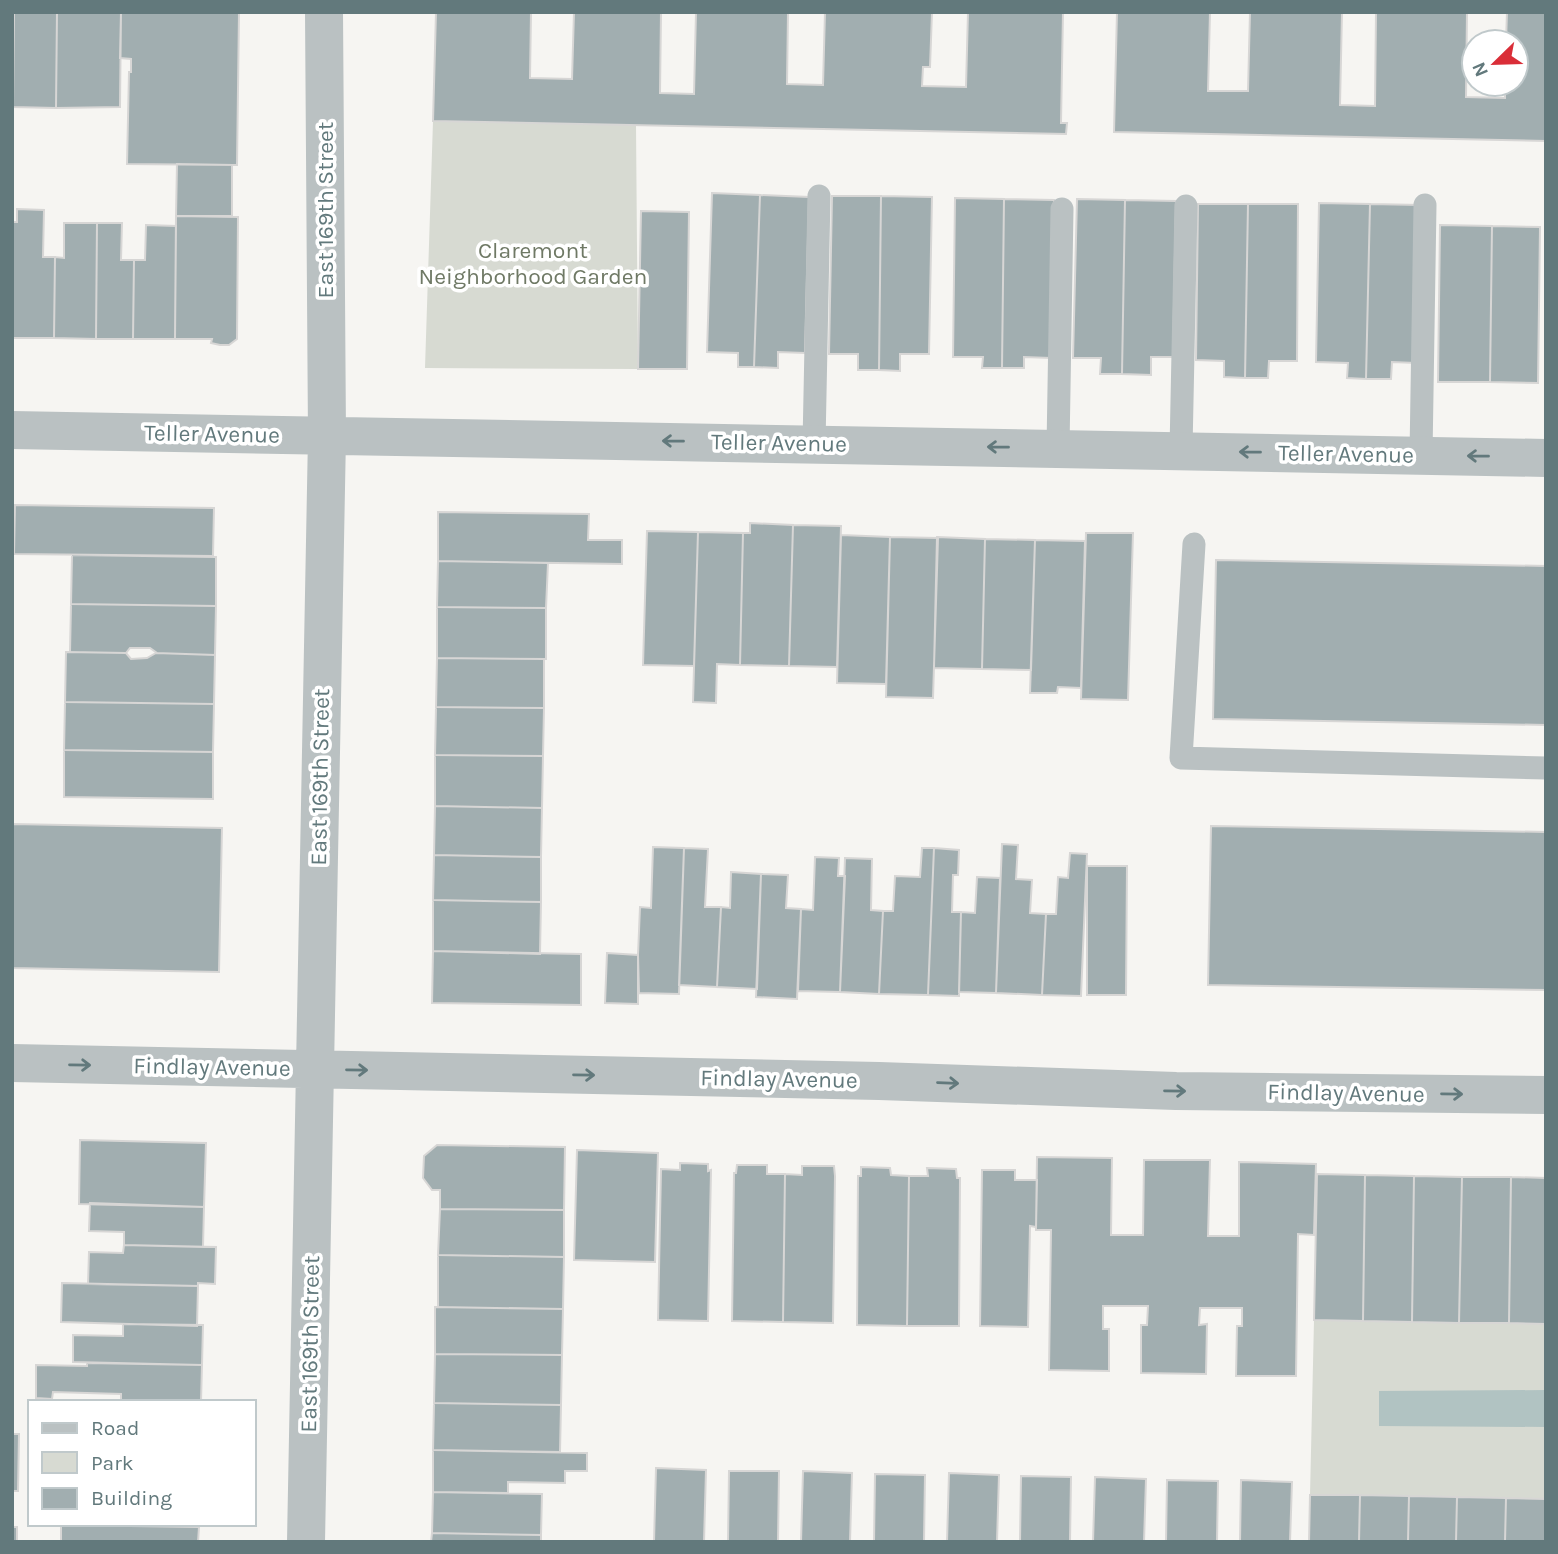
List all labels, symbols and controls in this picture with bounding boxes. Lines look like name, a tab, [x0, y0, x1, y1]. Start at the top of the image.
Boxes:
north arrow	[1460, 28, 1530, 98]
text: N	[1467, 59, 1493, 80]
street label: East 169th Street	[312, 121, 339, 299]
park label: Claremont Neighborhood Garden	[419, 237, 648, 290]
street label: Teller Avenue	[144, 419, 280, 449]
street label: Teller Avenue	[711, 428, 847, 458]
one-way arrow	[661, 435, 684, 448]
street label: Teller Avenue	[1278, 439, 1414, 469]
one-way arrow	[987, 440, 1010, 454]
one-way arrow	[1239, 445, 1262, 458]
one-way arrow	[1466, 450, 1489, 463]
street label: East 169th Street	[305, 688, 335, 866]
street label: Findlay Avenue	[133, 1052, 291, 1082]
one-way arrow	[69, 1058, 92, 1071]
one-way arrow	[345, 1064, 368, 1077]
street label: Findlay Avenue	[700, 1064, 858, 1094]
one-way arrow	[573, 1068, 596, 1082]
one-way arrow	[936, 1076, 959, 1090]
street label: Findlay Avenue	[1267, 1078, 1425, 1108]
one-way arrow	[1163, 1084, 1186, 1097]
one-way arrow	[1440, 1087, 1463, 1101]
street label: East 169th Street	[295, 1255, 325, 1433]
legend	[28, 1400, 256, 1526]
text: Road	[91, 1416, 139, 1440]
text: Park	[91, 1451, 134, 1475]
text: Building	[91, 1486, 172, 1510]

